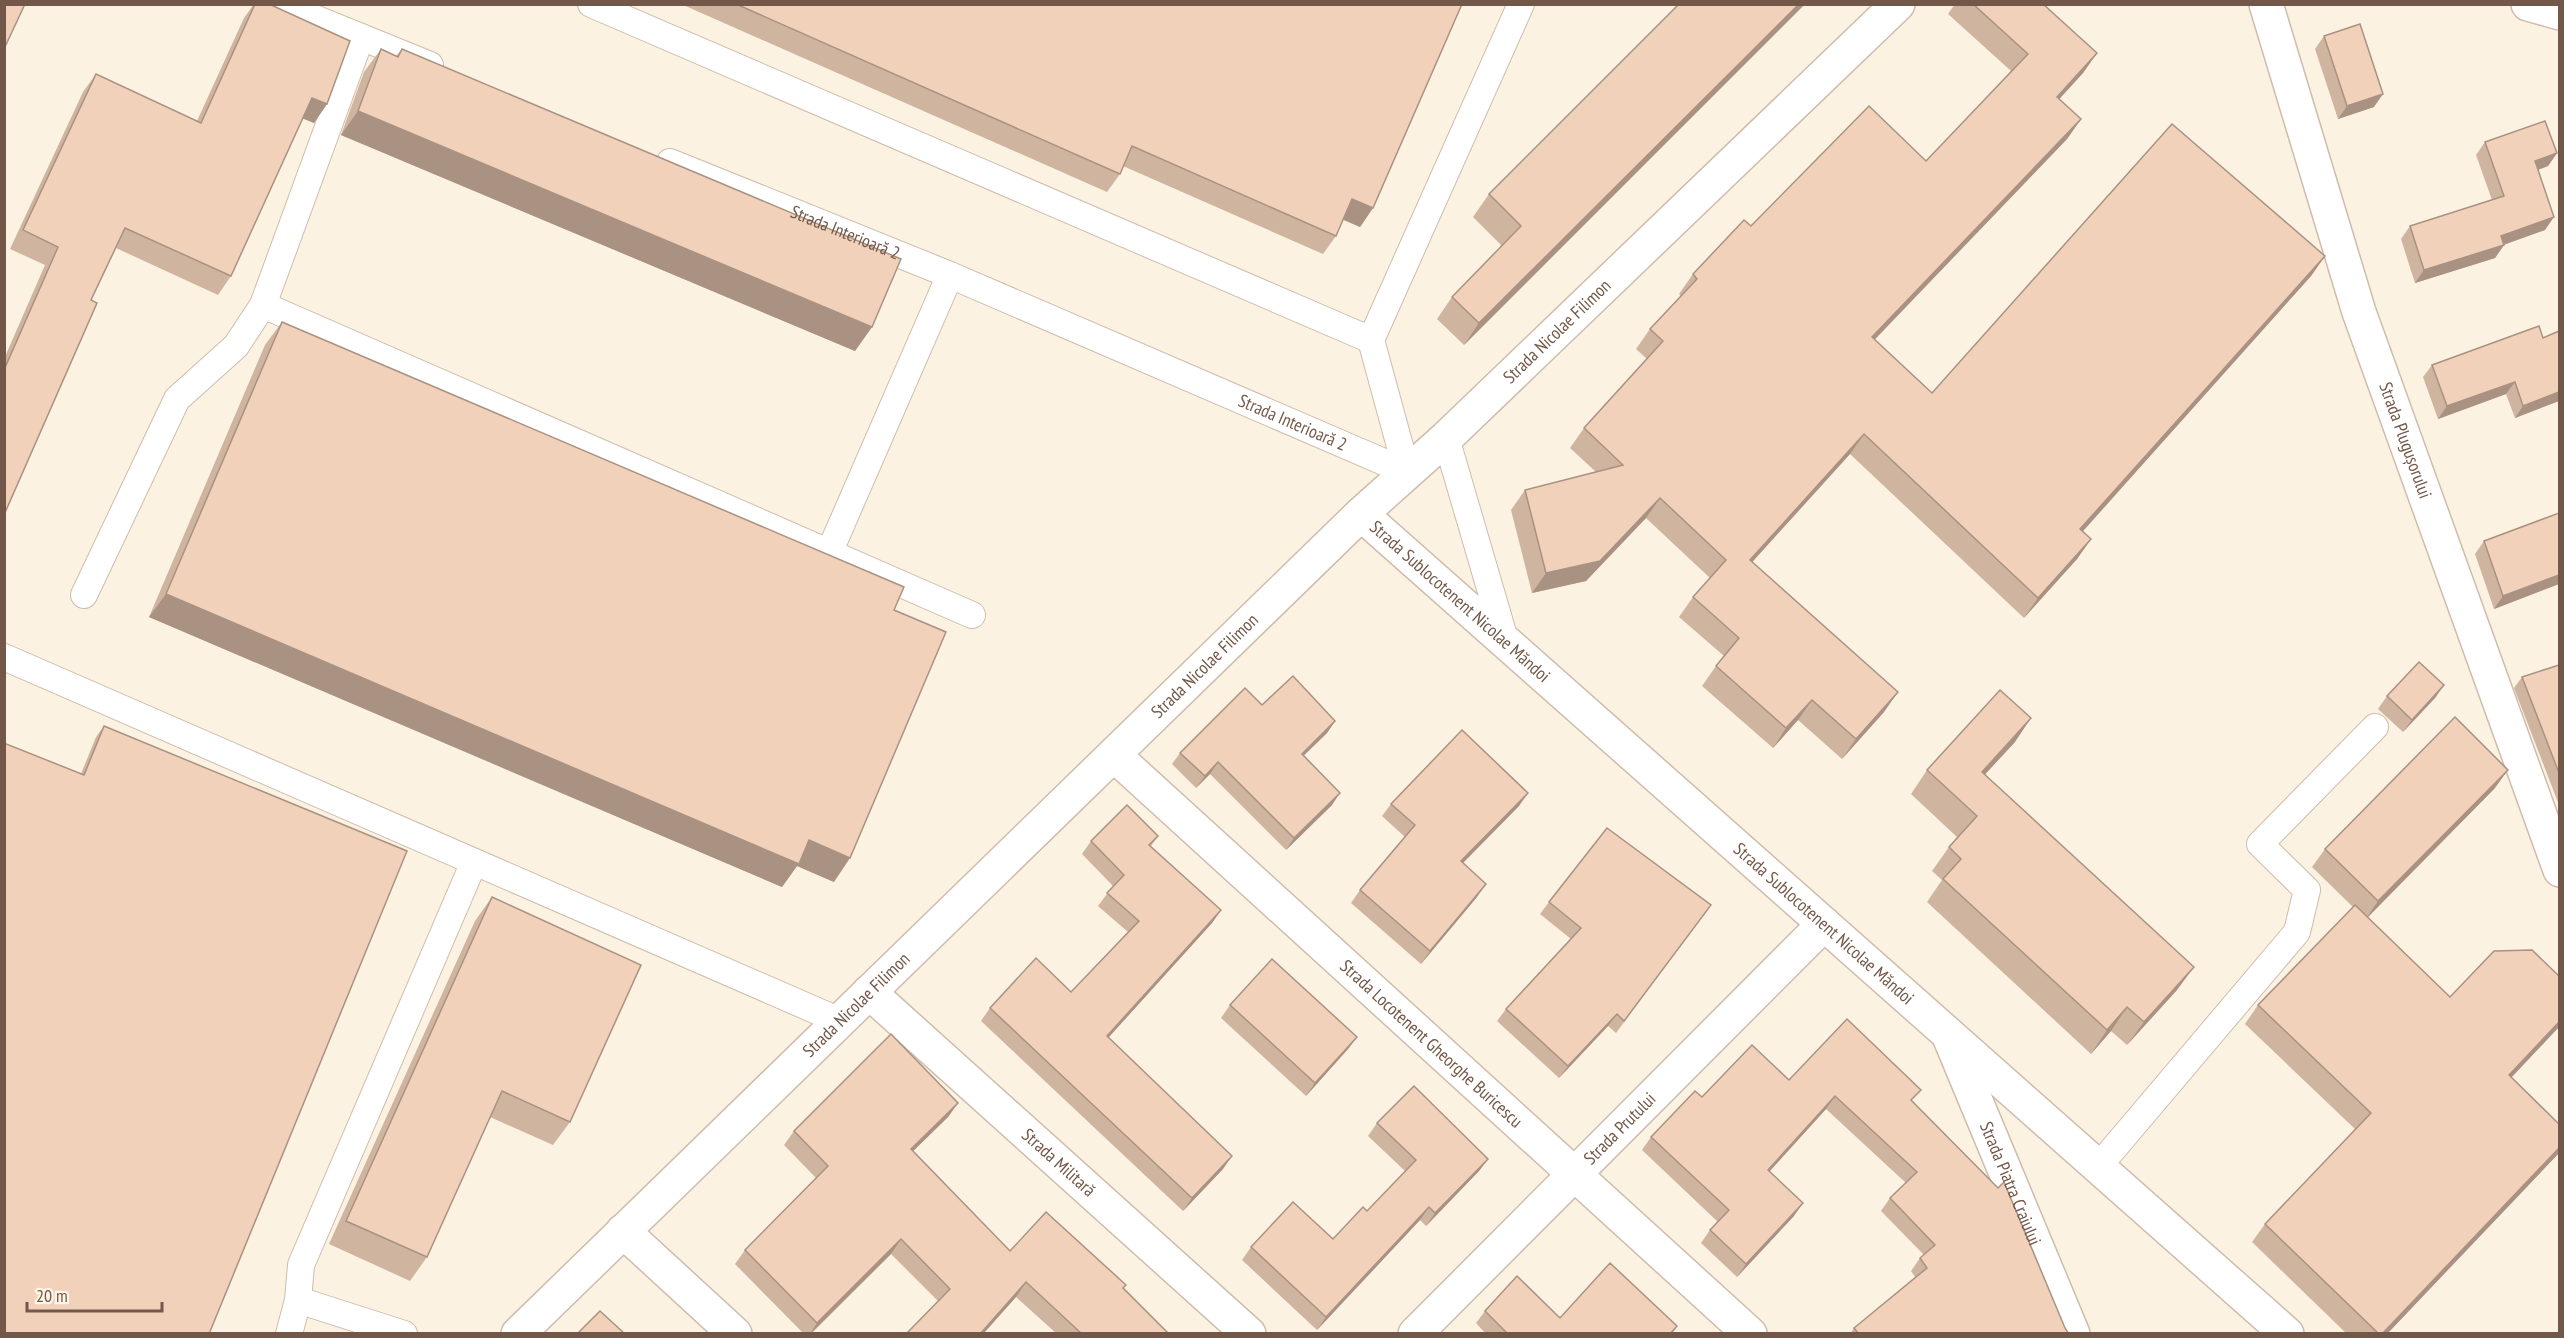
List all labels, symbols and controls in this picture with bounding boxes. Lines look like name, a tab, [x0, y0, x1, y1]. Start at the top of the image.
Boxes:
street label: Strada Interioară 2	[787, 200, 903, 265]
street label: Strada Nicolae Filimon	[1498, 274, 1615, 388]
street label: Strada Plugușorului	[2374, 379, 2437, 501]
street label: Strada Interioară 2	[1235, 389, 1351, 456]
street label: Strada Sublocotenent Nicolae Măndoi	[1365, 515, 1555, 687]
street label: Strada Nicolae Filimon	[1146, 608, 1263, 723]
street label: Strada Sublocotenent Nicolae Măndoi	[1729, 837, 1919, 1009]
street label: Strada Nicolae Filimon	[798, 947, 914, 1062]
street label: Strada Locotenent Gheorghe Buricescu	[1335, 954, 1528, 1132]
street label: Strada Prutului	[1579, 1087, 1660, 1169]
street label: Strada Piatra Craiului	[1975, 1118, 2047, 1249]
street label: Strada Militară	[1017, 1123, 1101, 1201]
scale bar	[27, 1275, 162, 1313]
text: 20 m	[36, 1284, 68, 1307]

